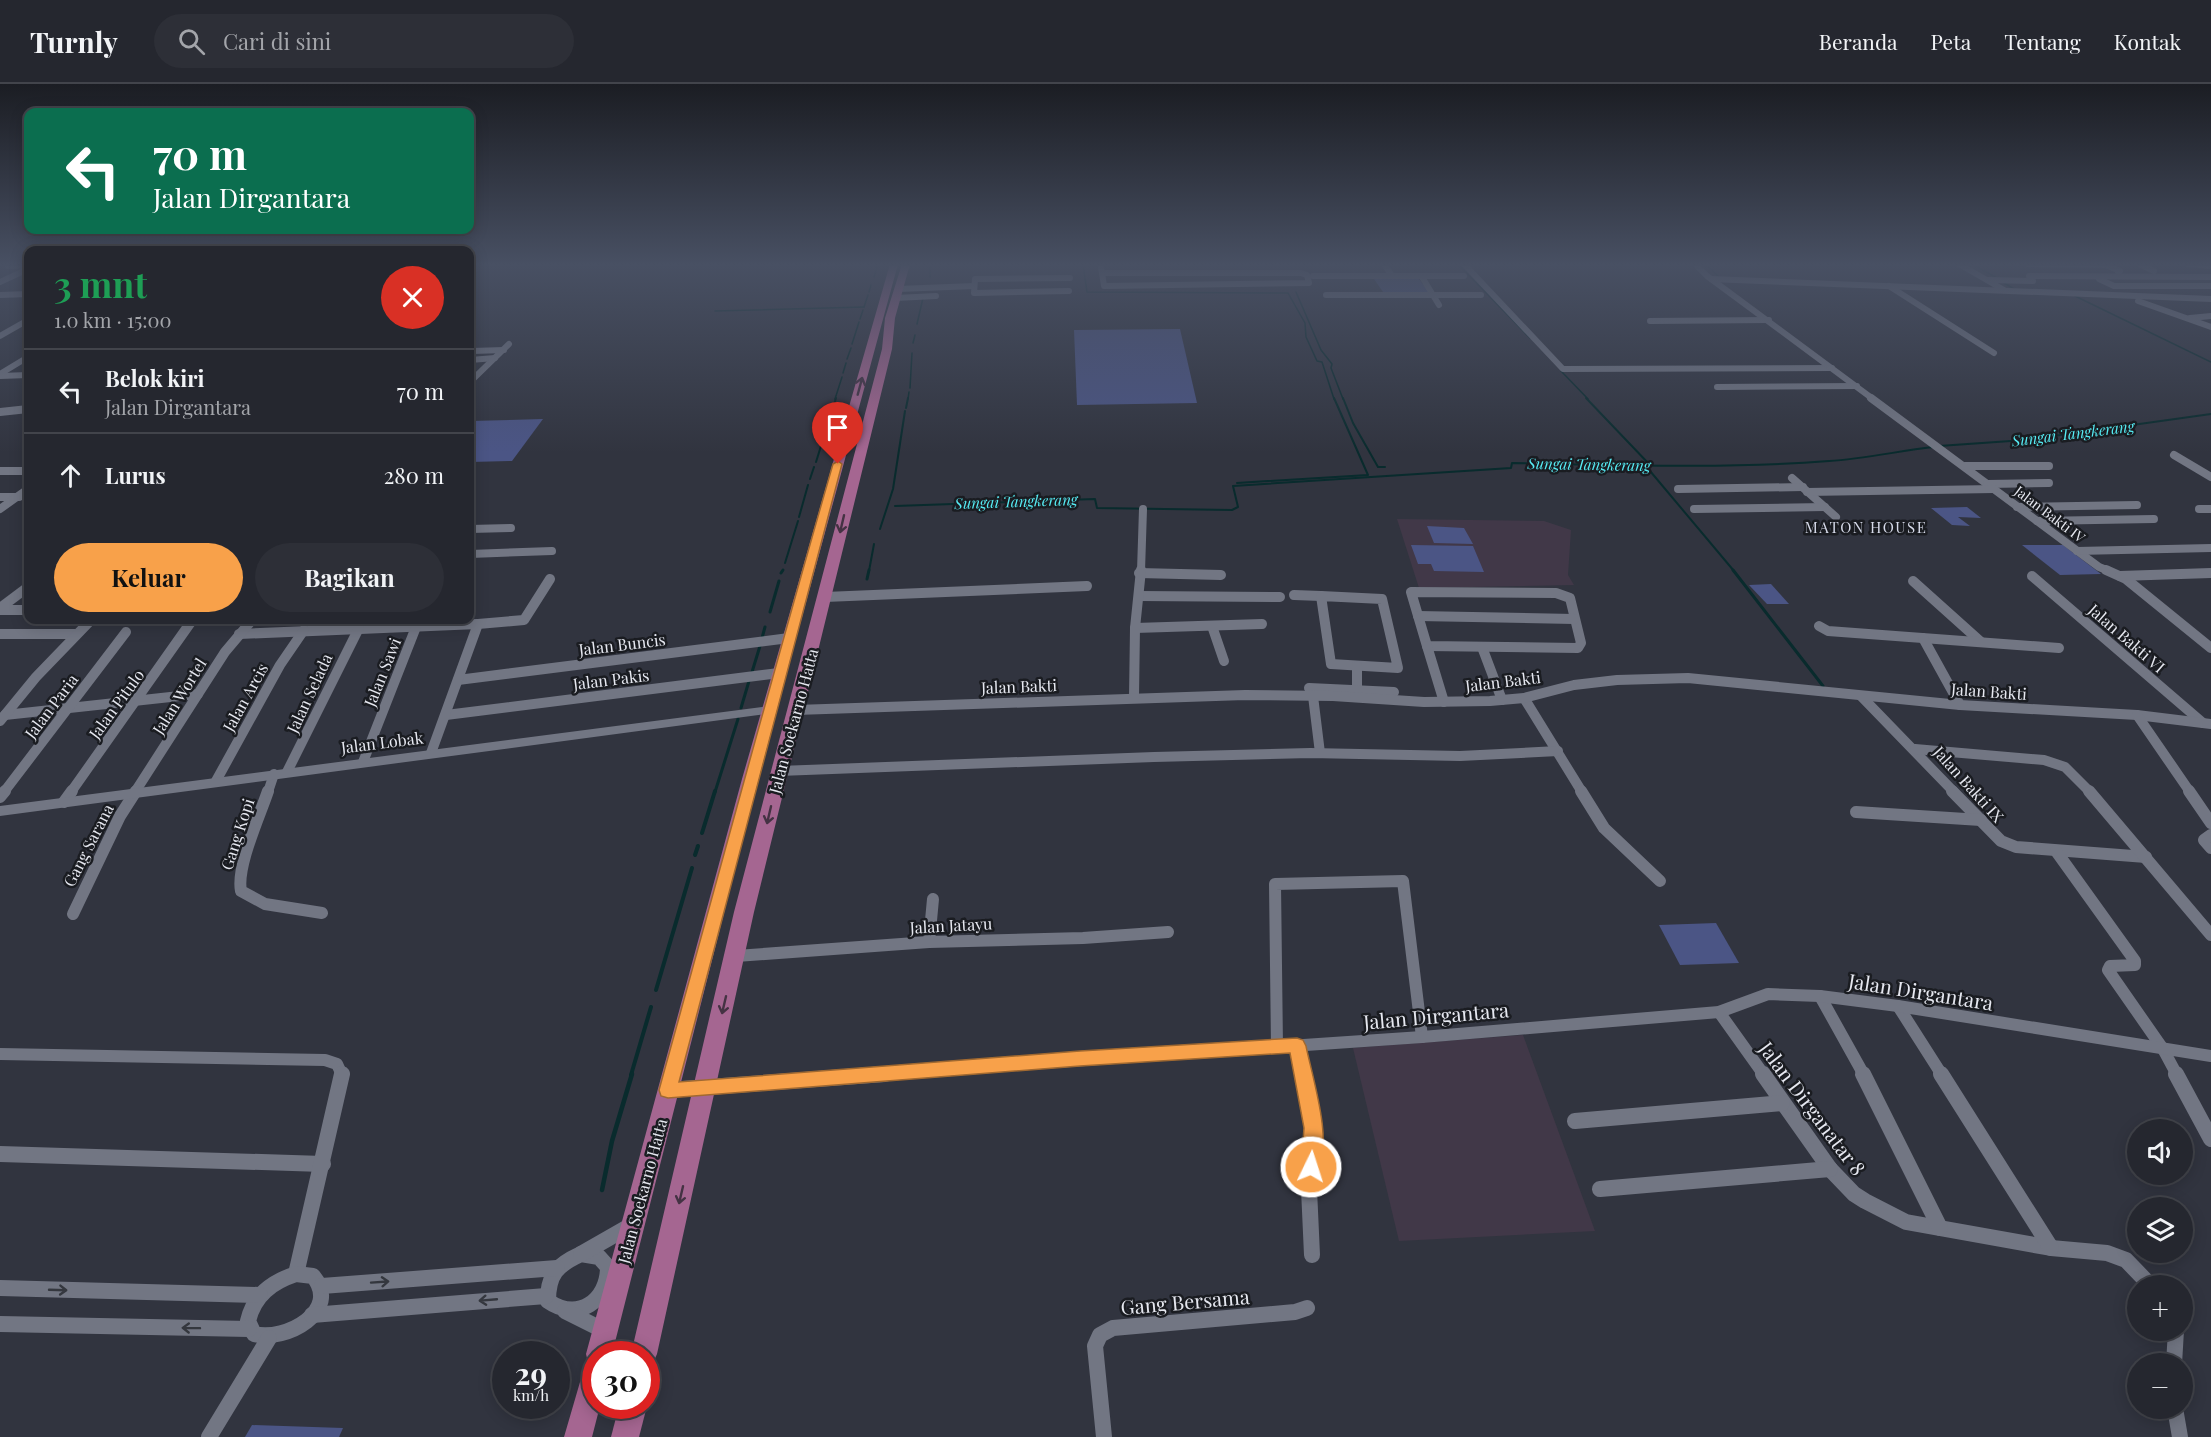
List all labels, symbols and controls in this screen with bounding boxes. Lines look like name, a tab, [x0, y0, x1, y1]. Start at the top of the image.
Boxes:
search box	[154, 14, 574, 68]
text: Turnly	[30, 23, 118, 60]
icon: search	[175, 25, 208, 58]
text: Cari di sini	[223, 26, 331, 56]
text: Beranda	[1819, 27, 1898, 55]
text: Peta	[1931, 27, 1971, 55]
text: Tentang	[2004, 27, 2081, 55]
text: Kontak	[2114, 27, 2181, 55]
text: 70 m	[153, 125, 247, 181]
icon: left	[54, 132, 132, 210]
text: Jalan Dirgantara	[153, 179, 350, 215]
text: 3 mnt	[54, 259, 147, 307]
button: close	[381, 266, 444, 329]
text: 1.0 km · 15:00	[54, 306, 172, 333]
text: Belok kiri	[105, 363, 204, 393]
icon: left	[54, 375, 87, 408]
text: 70 m	[397, 376, 444, 406]
one-way arrow	[855, 376, 866, 395]
text: Jalan Dirgantara	[105, 393, 251, 420]
pin	[812, 402, 863, 464]
icon: arrive	[821, 411, 854, 444]
water label: Sungai Tangkerang	[2010, 415, 2137, 451]
water label: Sungai Tangkerang	[1526, 453, 1652, 475]
icon: ahead	[54, 459, 87, 492]
text: Lurus	[105, 460, 166, 490]
text: 280 m	[384, 460, 444, 490]
street label: Jalan Bakti IV	[2010, 481, 2089, 547]
water label: Sungai Tangkerang	[953, 489, 1079, 513]
one-way arrow	[836, 514, 847, 533]
district label: MATON HOUSE	[1805, 517, 1927, 537]
button: Keluar	[54, 543, 243, 612]
button: Bagikan	[255, 543, 444, 612]
street label: Jalan Bakti VI	[2084, 598, 2170, 677]
street label: Jalan Buncis	[576, 628, 667, 660]
street label: Jalan Sawi	[358, 634, 405, 710]
street label: Jalan Soekarno Hatta	[763, 646, 822, 797]
street label: Jalan Selada	[281, 650, 337, 737]
street label: Jalan Wortel	[147, 654, 211, 739]
street label: Jalan Arcis	[217, 659, 272, 736]
street label: Jalan Pakis	[571, 664, 650, 694]
street label: Jalan Pitulo	[83, 665, 148, 744]
street label: Jalan Bakti	[1463, 666, 1542, 696]
street label: Jalan Paria	[19, 669, 82, 743]
street label: Jalan Bakti	[980, 674, 1058, 698]
street label: Jalan Bakti	[1949, 678, 2028, 704]
street label: Jalan Lobak	[339, 727, 425, 758]
street label: Jalan Bakti IX	[1929, 741, 2009, 827]
street label: Gang Kopi	[216, 795, 259, 873]
street label: Gang Sarana	[58, 800, 118, 890]
one-way arrow	[762, 805, 774, 824]
street label: Jalan Jatayu	[908, 912, 993, 938]
street label: Jalan Dirgantara	[1846, 966, 1995, 1016]
one-way arrow	[718, 995, 730, 1014]
street label: Jalan Dirgantara	[1361, 995, 1510, 1035]
street label: Jalan Dirganatar 8	[1753, 1035, 1872, 1180]
street label: Jalan Soekarno Hatta	[612, 1116, 671, 1267]
map controls	[2127, 1119, 2193, 1419]
button: sound	[2127, 1119, 2193, 1185]
position arrow	[1279, 1135, 1343, 1199]
one-way arrow	[675, 1185, 686, 1204]
button: layers	[2127, 1197, 2193, 1263]
button: +	[2127, 1275, 2193, 1341]
one-way arrow	[370, 1276, 390, 1287]
street label: Gang Bersama	[1119, 1282, 1251, 1320]
one-way arrow	[48, 1284, 68, 1295]
one-way arrow	[478, 1295, 498, 1306]
one-way arrow	[181, 1322, 201, 1333]
speed limit sign: 30	[582, 1341, 660, 1419]
text: 29	[515, 1353, 547, 1393]
button: −	[2127, 1353, 2193, 1419]
text: km/h	[513, 1385, 549, 1405]

